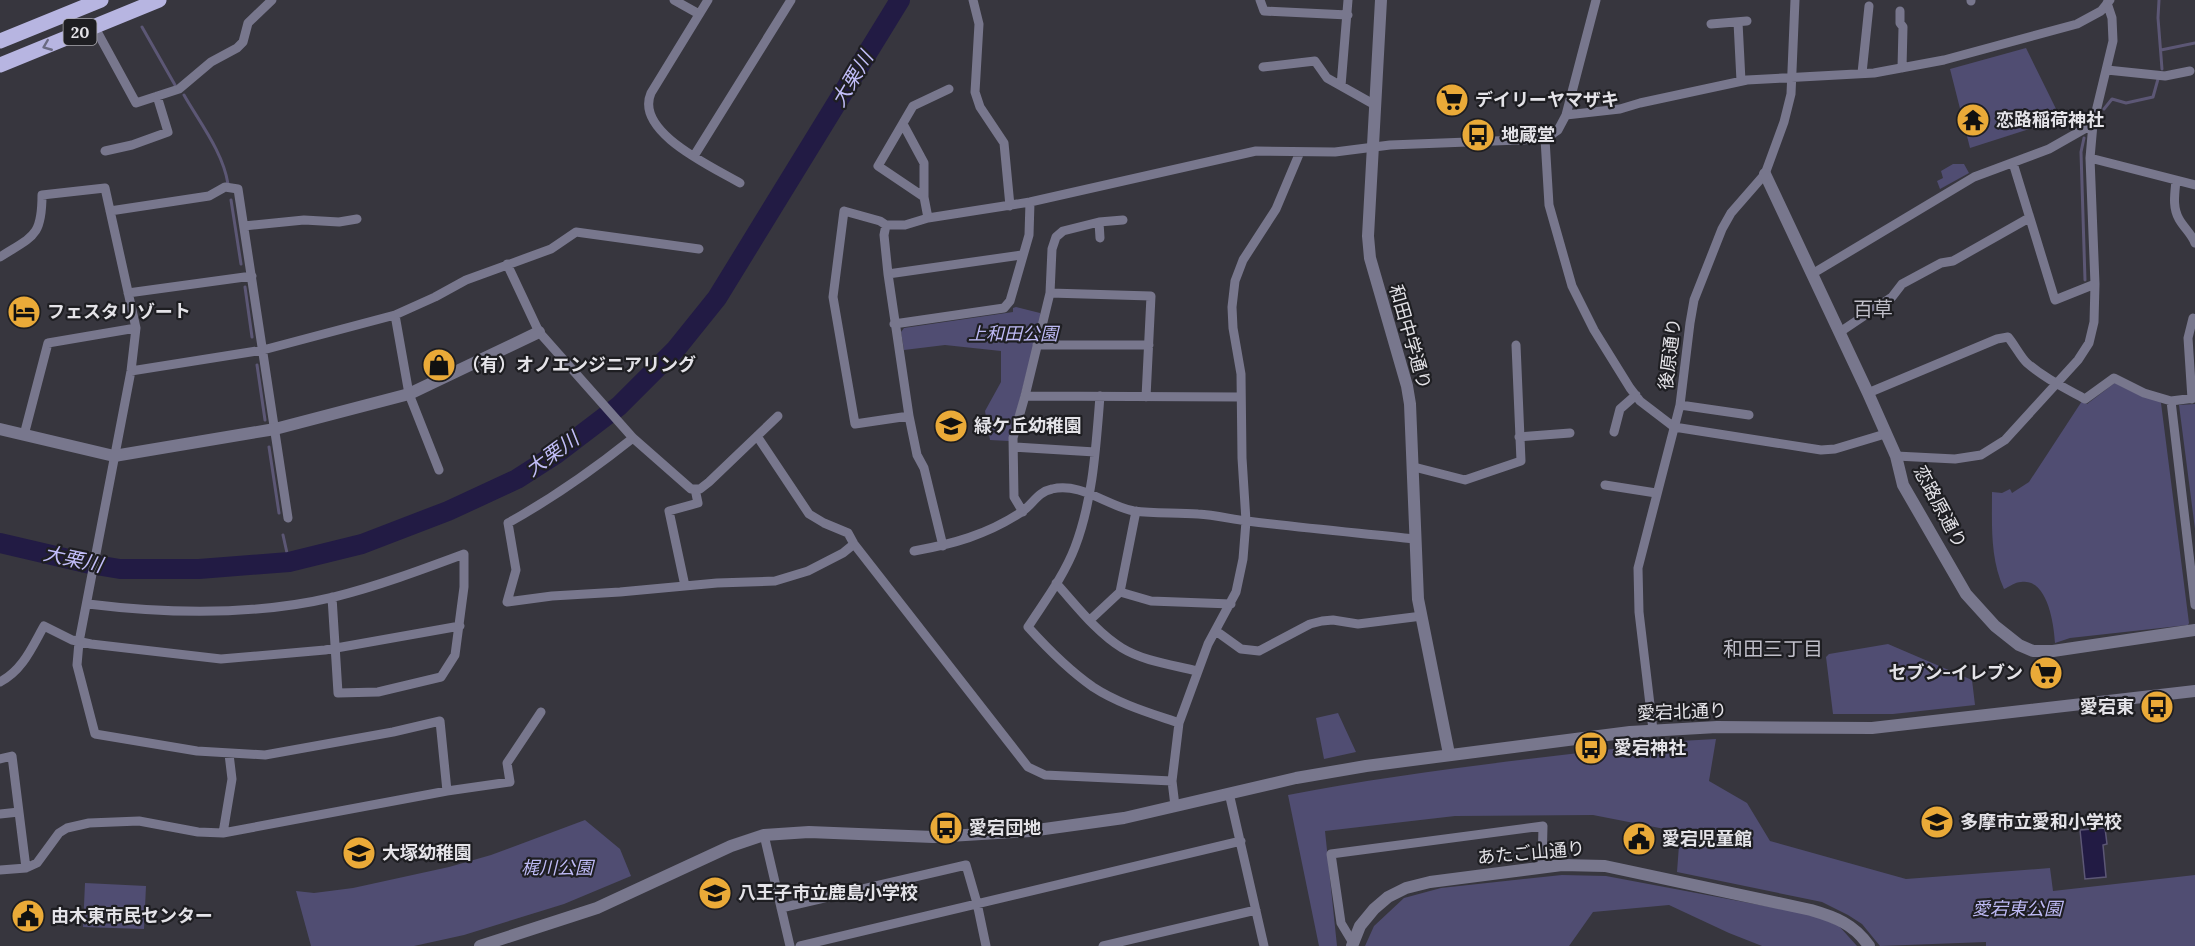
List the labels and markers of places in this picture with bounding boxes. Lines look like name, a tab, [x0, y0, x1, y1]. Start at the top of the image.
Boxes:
supermarket icon: デイリーヤマザキ	[1434, 82, 1470, 118]
place label: デイリーヤマザキ	[1475, 88, 1619, 111]
temple icon: 恋路稲荷神社	[1955, 102, 1991, 138]
place label: 恋路稲荷神社	[1996, 108, 2104, 131]
bus stop icon: 地蔵堂	[1460, 117, 1496, 153]
place label: 地蔵堂	[1501, 123, 1555, 146]
hotel icon: フェスタリゾート	[6, 294, 42, 330]
place label: フェスタリゾート	[47, 300, 191, 323]
shop icon: （有）オノエンジニアリング	[421, 347, 457, 383]
place label: （有）オノエンジニアリング	[462, 353, 696, 376]
school or university icon: 緑ケ丘幼稚園	[933, 408, 969, 444]
place label: 緑ケ丘幼稚園	[974, 414, 1082, 437]
supermarket icon: セブン-イレブン	[2028, 655, 2064, 691]
place label: セブン-イレブン	[1889, 661, 2023, 684]
bus stop icon: 愛宕東	[2139, 689, 2175, 725]
place label: 愛宕東	[2080, 695, 2134, 718]
bus stop icon: 愛宕神社	[1573, 730, 1609, 766]
place label: 愛宕神社	[1614, 736, 1686, 759]
school or university icon: 多摩市立愛和小学校	[1919, 804, 1955, 840]
bus stop icon: 愛宕団地	[928, 810, 964, 846]
place label: 多摩市立愛和小学校	[1960, 810, 2122, 833]
place label: 愛宕団地	[969, 816, 1041, 839]
public building icon: 愛宕児童館	[1621, 821, 1657, 857]
place label: 愛宕児童館	[1662, 827, 1752, 850]
school or university icon: 大塚幼稚園	[341, 835, 377, 871]
place label: 大塚幼稚園	[382, 841, 472, 864]
school or university icon: 八王子市立鹿島小学校	[697, 875, 733, 911]
place label: 八王子市立鹿島小学校	[738, 881, 918, 904]
public building icon: 由木東市民センター	[10, 898, 46, 934]
place label: 由木東市民センター	[51, 904, 213, 927]

